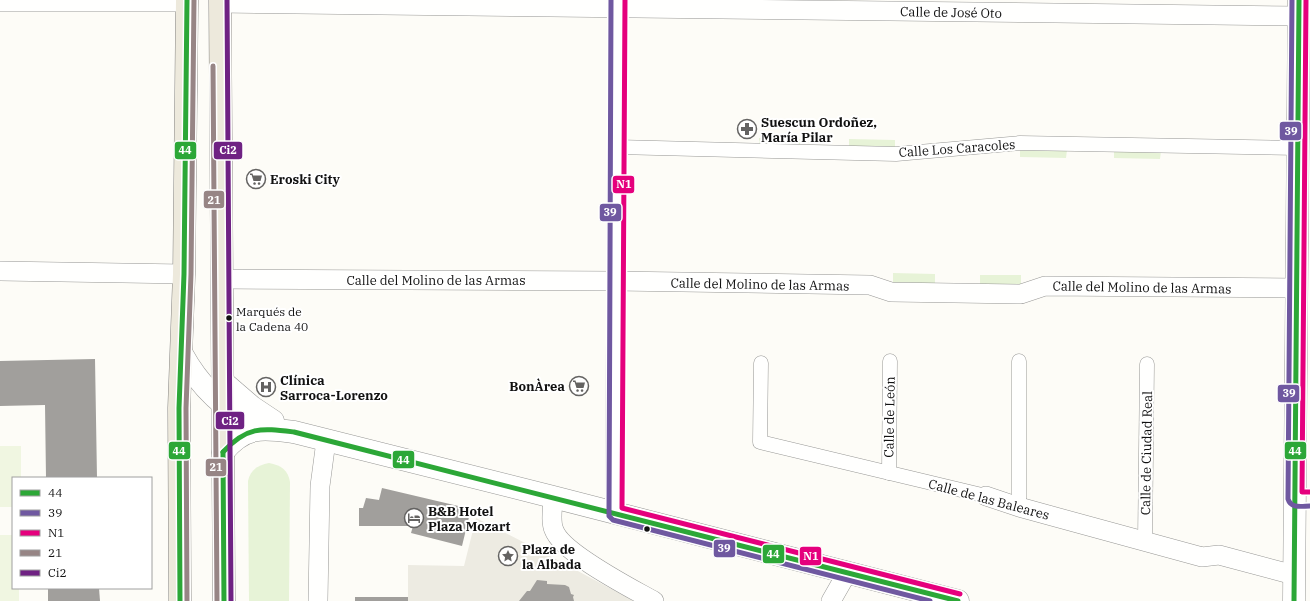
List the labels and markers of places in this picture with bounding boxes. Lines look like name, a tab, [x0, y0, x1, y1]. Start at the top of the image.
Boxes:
place label: Suescun Ordoñez, María Pilar	[761, 114, 877, 146]
pharmacy icon: Suescun Ordoñez, María Pilar	[736, 118, 758, 140]
supermarket icon: Eroski City	[245, 168, 267, 190]
place label: Eroski City	[270, 171, 341, 188]
place label: Marqués de la Cadena 40	[236, 304, 308, 334]
marker: Marqués de la Cadena 40	[224, 313, 234, 323]
place label: Clínica Sarroca-Lorenzo	[280, 372, 388, 404]
supermarket icon: BonÀrea	[568, 375, 590, 397]
hospital icon: Clínica Sarroca-Lorenzo	[255, 376, 277, 398]
place label: BonÀrea	[509, 378, 566, 395]
place label: B&B Hotel Plaza Mozart	[428, 503, 511, 535]
hotel icon: B&B Hotel Plaza Mozart	[403, 507, 425, 529]
unlabelled marker	[642, 524, 652, 534]
place label: Plaza de la Albada	[522, 541, 582, 573]
place icon: Plaza de la Albada	[497, 545, 519, 567]

